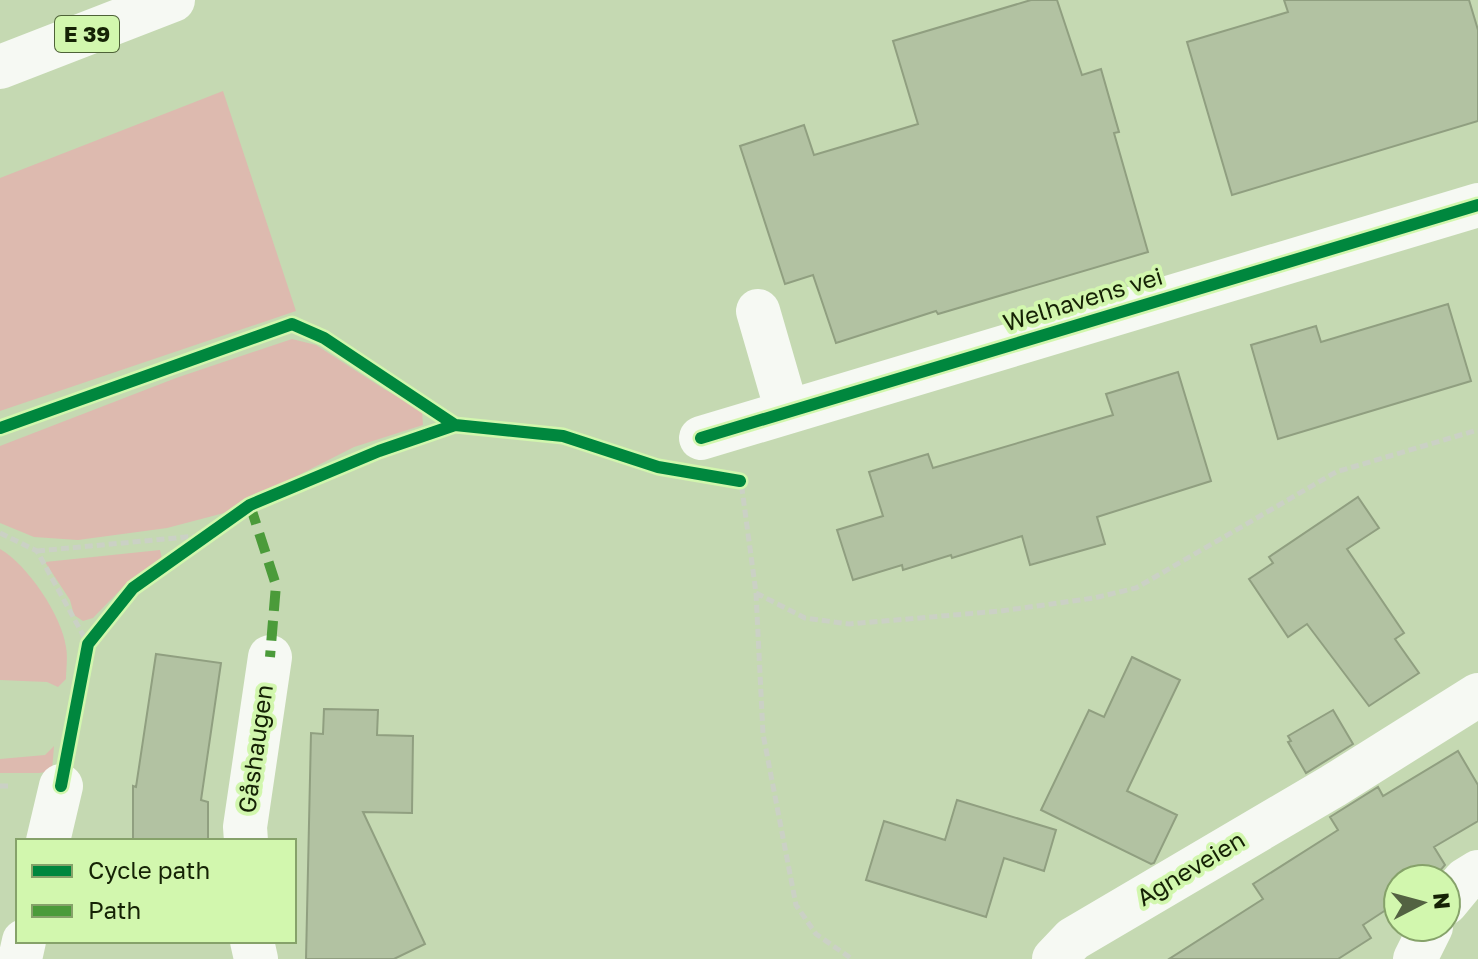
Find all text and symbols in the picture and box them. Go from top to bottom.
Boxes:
road number: E 39 [55,16,119,52]
street label: Welhavens vei [999,261,1166,337]
street label: Gåshaugen [231,683,278,815]
street label: Agneveien [1131,824,1249,911]
legend [16,839,296,943]
text: Cycle path [88,855,210,884]
north arrow [1382,863,1462,943]
text: N [1428,891,1457,911]
text: Path [88,895,141,924]

